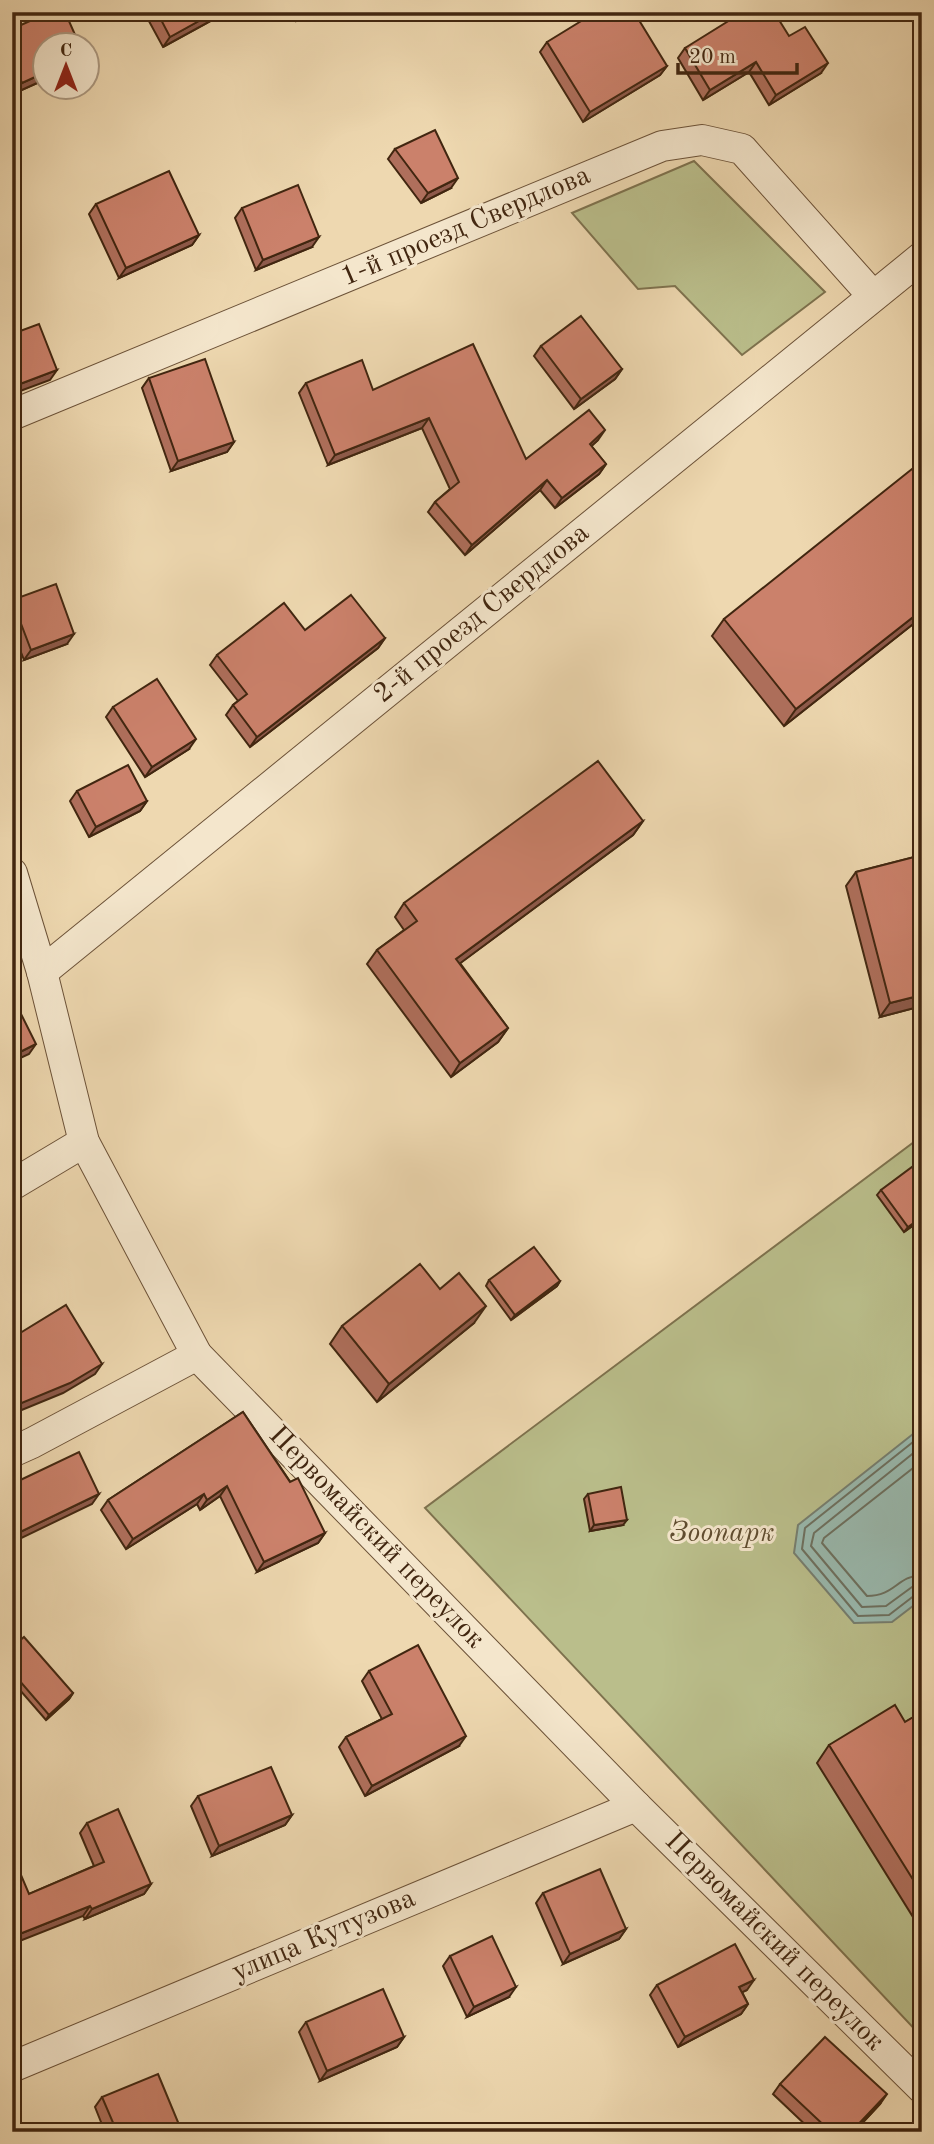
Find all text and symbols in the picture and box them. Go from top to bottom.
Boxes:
north arrow [32,32,102,102]
scale bar [678,32,797,76]
text: С [60,42,72,61]
text: 20 m [689,47,736,68]
street label: 1-й проезд Свердлова [337,162,595,292]
street label: 2-й проезд Свердлова [369,519,595,709]
street label: Первомайский переулок [263,1421,489,1655]
park label: Зоопарк [669,1519,775,1548]
street label: Первомайский переулок [659,1827,889,2057]
street label: улица Кутузова [228,1885,420,1987]

